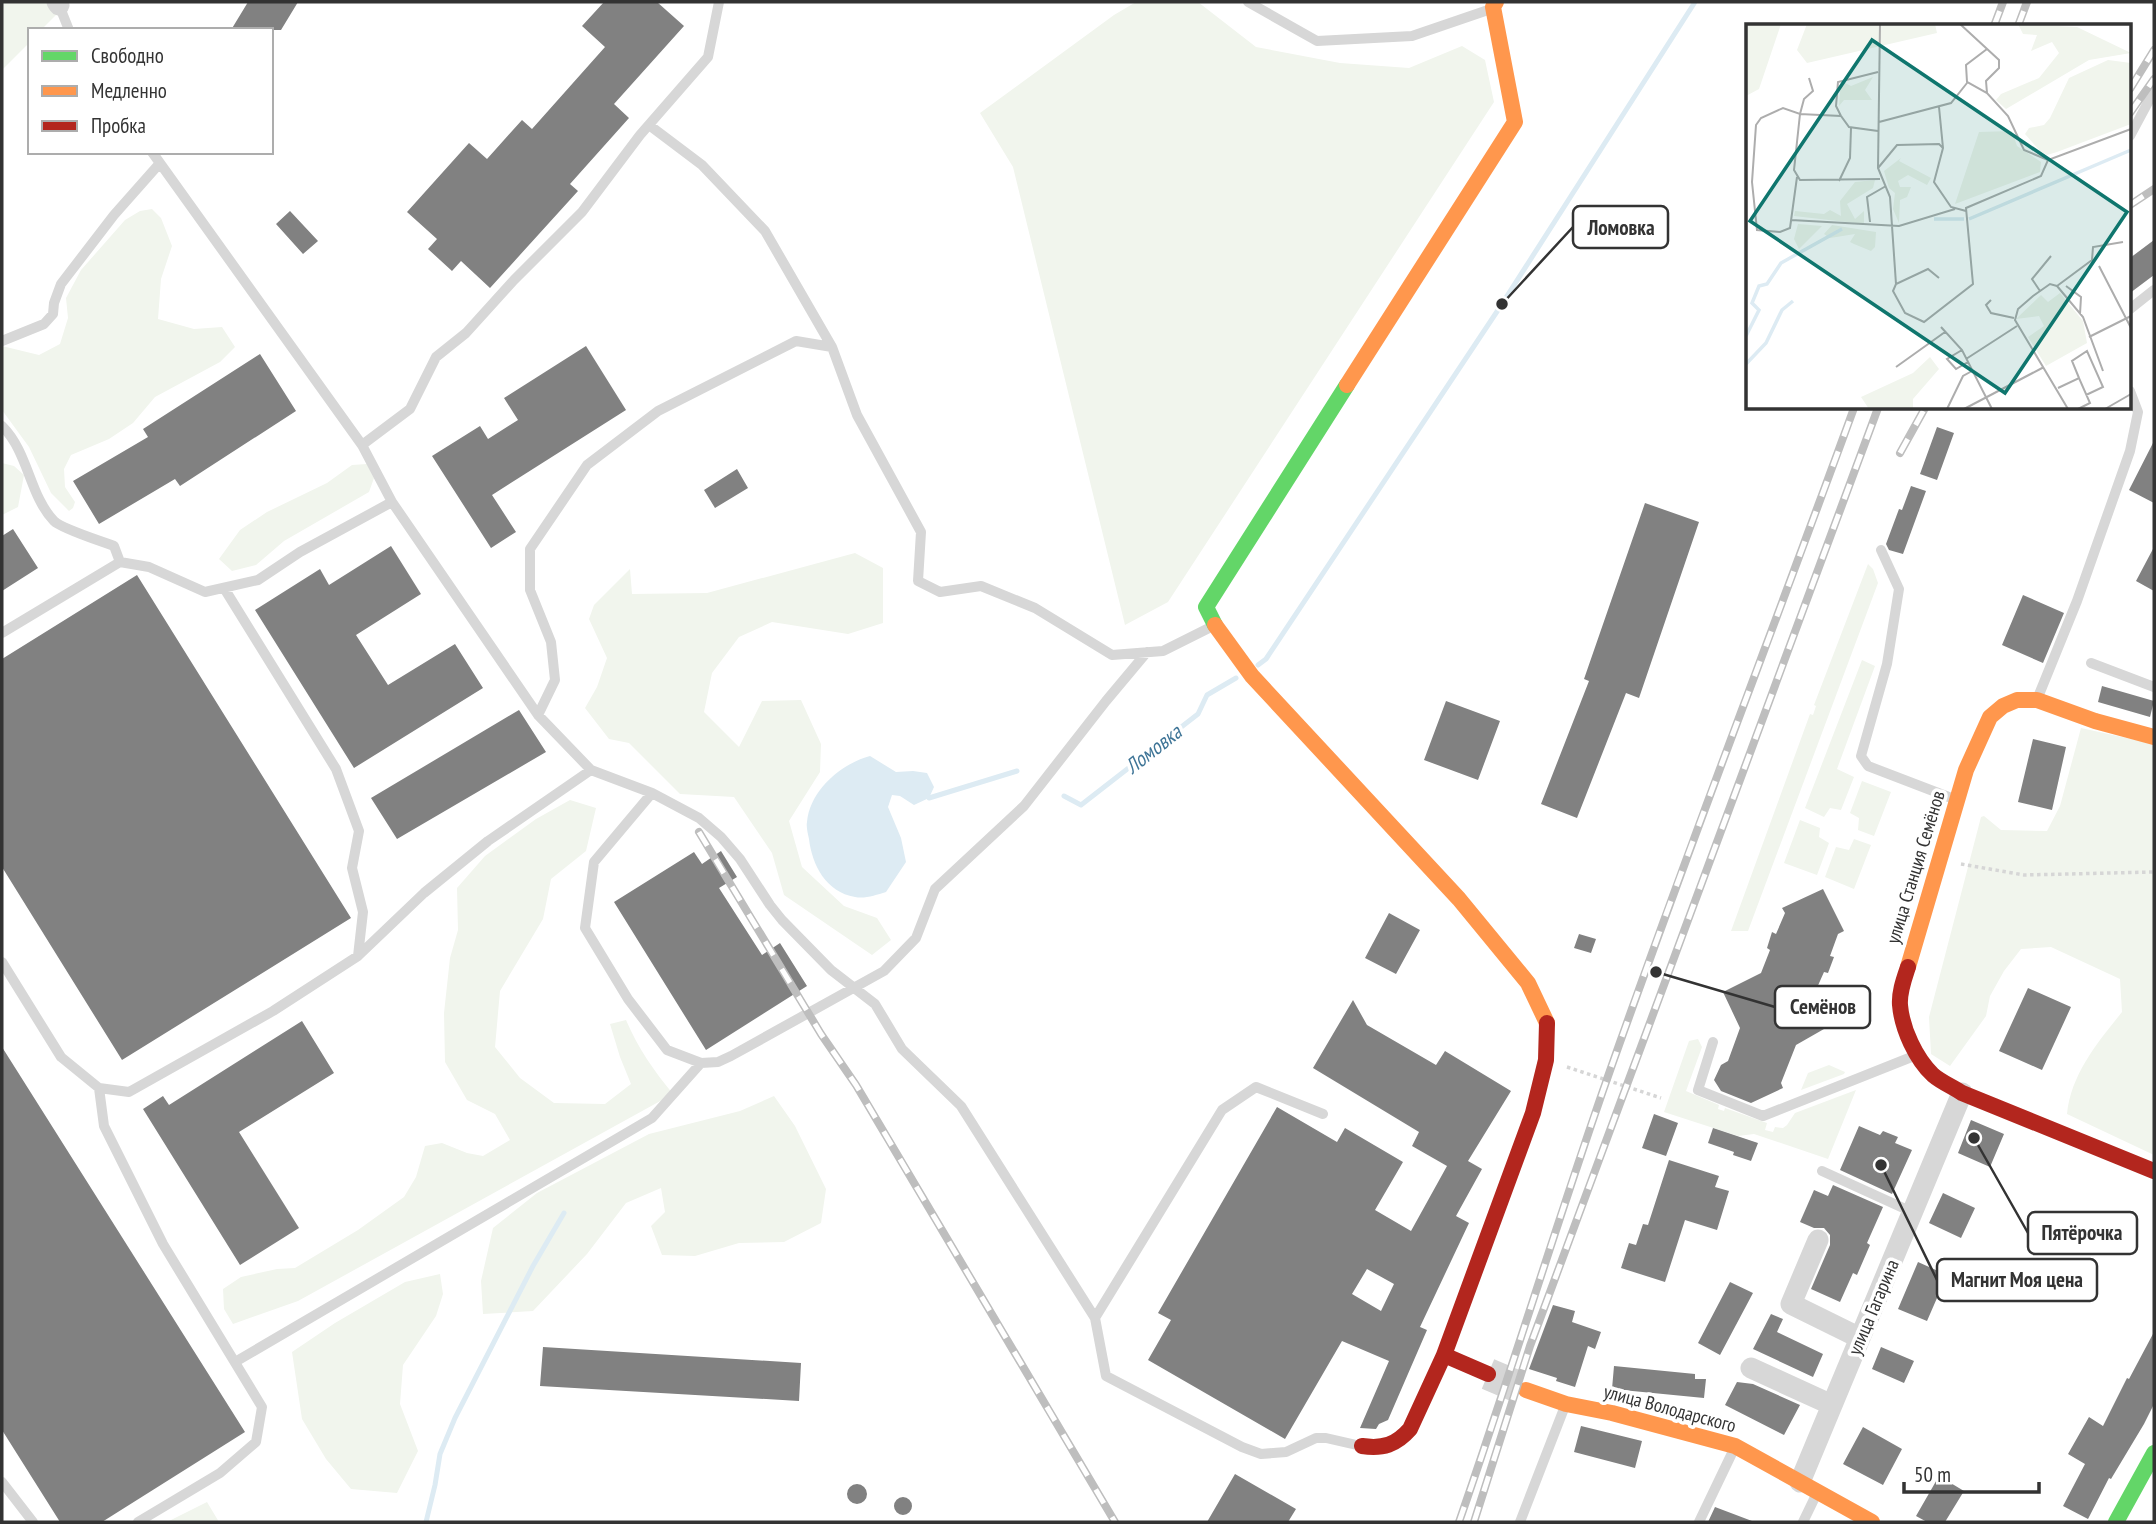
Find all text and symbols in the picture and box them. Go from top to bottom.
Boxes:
inset map [1746,24,2132,410]
legend [28,28,273,154]
text: Свободно [91,42,164,69]
text: Медленно [91,77,167,104]
text: Пробка [91,112,146,139]
callout: Ломовка [1573,206,1668,248]
text: Ломовка [1586,214,1655,241]
water label: Ломовка [1118,717,1188,780]
street label: улица Станция Семёнов [1880,788,1950,946]
callout: Семёнов [1775,986,1870,1028]
text: Семёнов [1790,993,1856,1020]
callout: Пятёрочка [2028,1212,2137,1254]
text: Пятёрочка [2042,1219,2123,1246]
street label: улица Гагарина [1842,1256,1904,1358]
callout: Магнит Моя цена [1937,1259,2097,1301]
text: Магнит Моя цена [1951,1266,2083,1293]
street label: улица Володарского [1601,1379,1739,1437]
scale bar [1904,1450,2039,1494]
text: 50 m [1914,1461,1951,1488]

